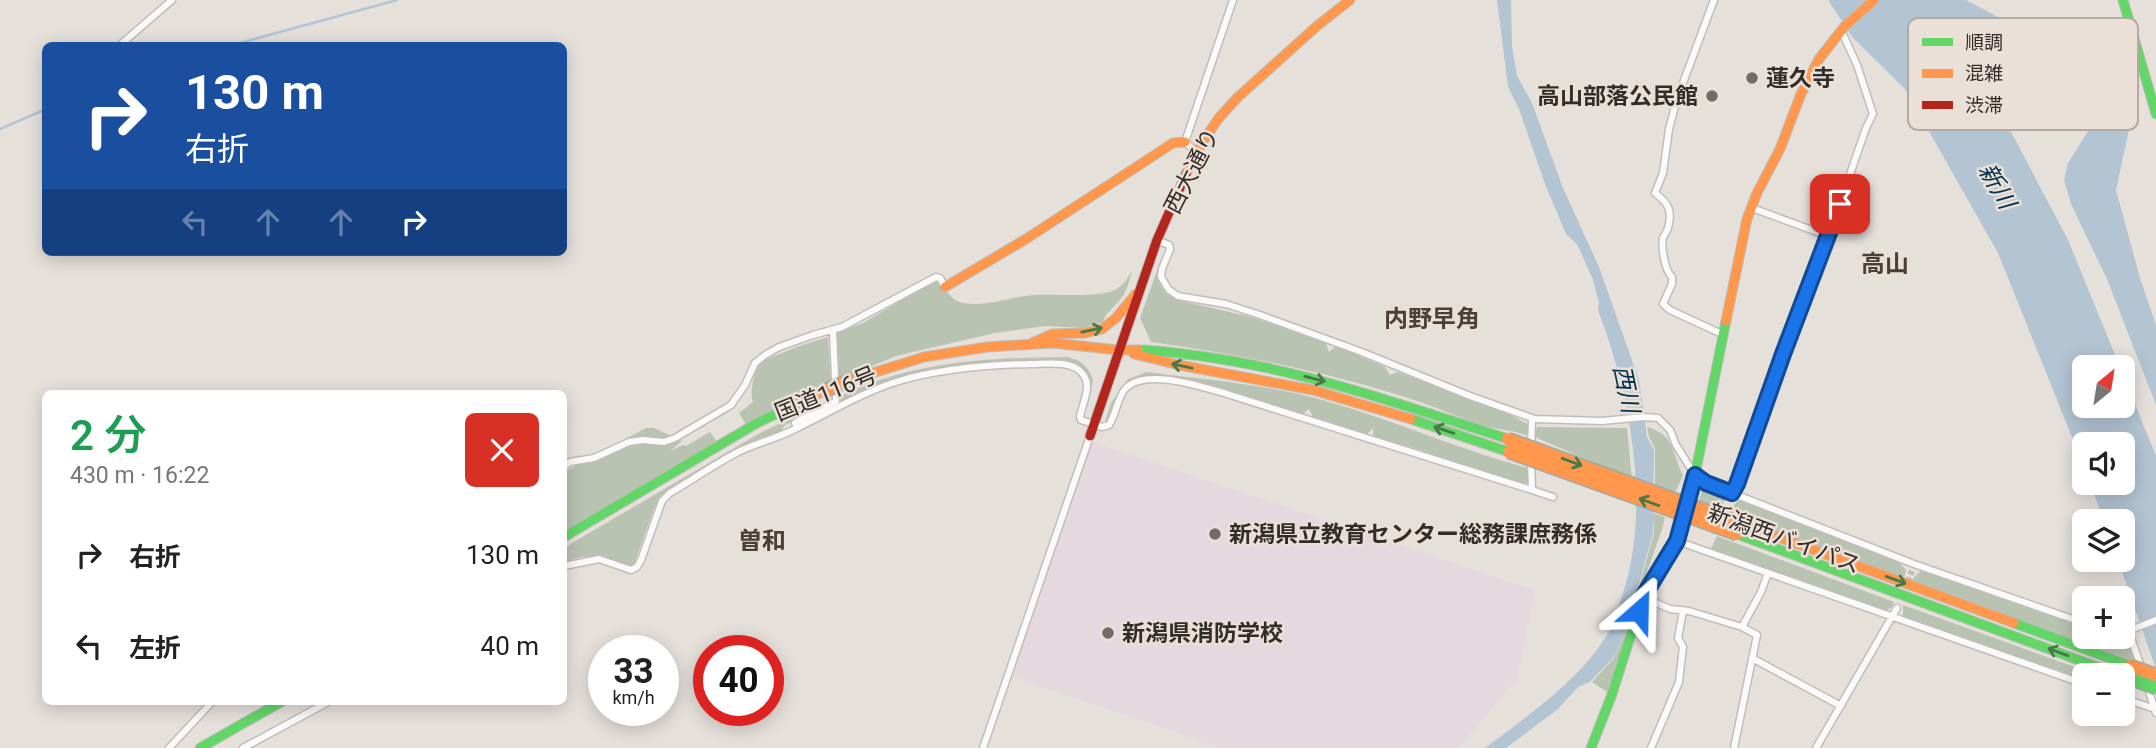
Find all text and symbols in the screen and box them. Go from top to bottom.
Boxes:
legend [1908,18,2138,130]
text: 順調 [1965,31,2003,54]
text: 混雑 [1965,62,2003,85]
text: 130 m [185,64,324,121]
place label: 蓮久寺 [1766,65,1835,92]
icon: right [70,70,161,161]
marker: 蓮久寺 [1744,70,1760,86]
place label: 高山部落公民館 [1537,83,1698,110]
marker: 高山部落公民館 [1704,88,1720,104]
text: 渋滞 [1965,94,2003,117]
street label: 西大通り [1159,124,1225,218]
text: 右折 [185,130,249,168]
water label: 新川 [1973,158,2023,216]
pin [1810,174,1870,234]
icon: arrive [1821,185,1859,223]
icon: left [176,203,214,241]
icon: ahead [249,203,287,241]
icon: ahead [322,203,360,241]
icon: right [395,203,433,241]
district label: 高山 [1861,250,1909,278]
district label: 内野早角 [1384,305,1480,333]
one-way arrow [1080,323,1103,337]
north arrow [2072,355,2135,418]
map controls [2072,355,2135,726]
one-way arrow [1171,358,1194,372]
street label: 国道116号 [771,361,881,427]
water label: 西川 [1607,363,1645,418]
one-way arrow [1304,373,1326,386]
text: 2 分 [70,411,146,460]
button: close [465,413,539,487]
one-way arrow [1434,422,1456,435]
button: sound [2072,432,2135,495]
one-way arrow [1561,457,1583,469]
text: 430 m · 16:22 [70,462,209,489]
one-way arrow [1639,495,1661,507]
street label: 新潟西バイパス [1704,499,1864,579]
button: layers [2072,509,2135,572]
place label: 新潟県立教育センター総務課庶務係 [1229,521,1597,548]
marker: 新潟県立教育センター総務課庶務係 [1207,526,1223,542]
district label: 曽和 [738,527,786,555]
icon: right [70,536,108,574]
text: 130 m [466,540,539,570]
text: 右折 [129,542,181,572]
position arrow [1602,574,1676,648]
one-way arrow [1884,575,1906,587]
button: + [2072,586,2135,649]
place label: 新潟県消防学校 [1122,620,1283,647]
marker: 新潟県消防学校 [1100,625,1116,641]
icon: left [70,627,108,665]
text: 40 m [481,631,539,661]
text: 左折 [129,633,181,663]
speed limit sign: 40 [693,635,784,726]
one-way arrow [2047,645,2069,657]
text: 33 [613,651,654,692]
button: − [2072,663,2135,726]
text: km/h [612,687,655,708]

